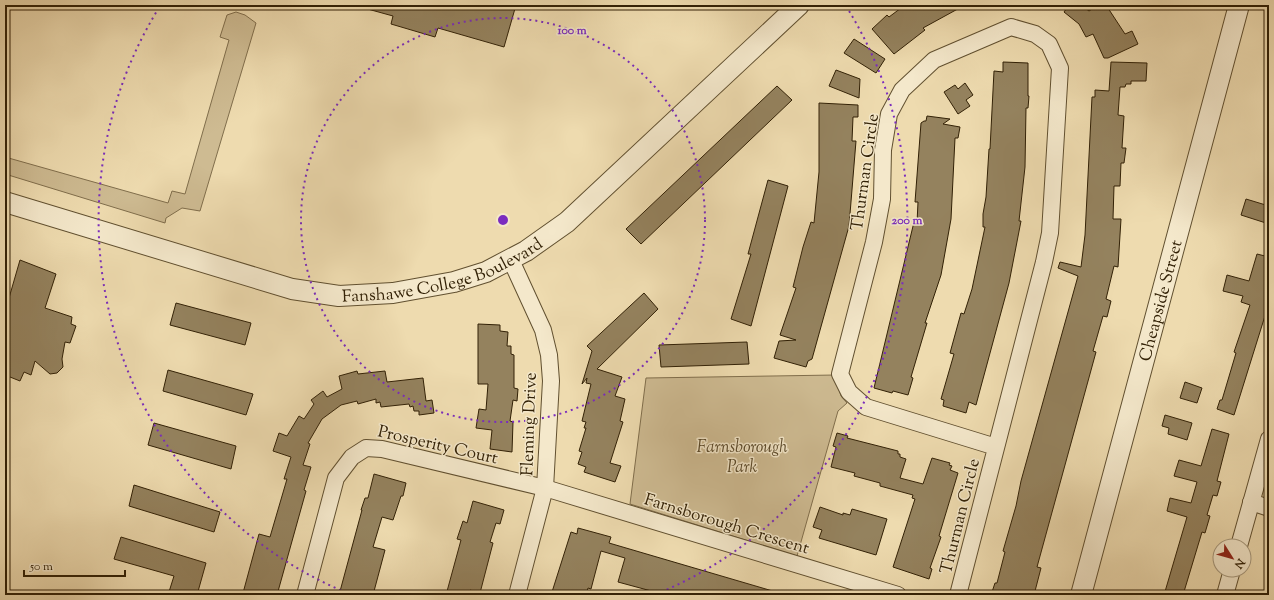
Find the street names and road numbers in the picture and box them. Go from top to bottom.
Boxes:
street label: Thurman Circle [846,112,886,232]
street label: Fanshawe College Boulevard [341,233,549,310]
street label: Cheapside Street [1134,237,1190,364]
street label: Fleming Drive [516,372,544,476]
street label: Prosperity Court [375,420,500,471]
street label: Thurman Circle [935,456,987,577]
street label: Farnsborough Crescent [641,488,812,561]

